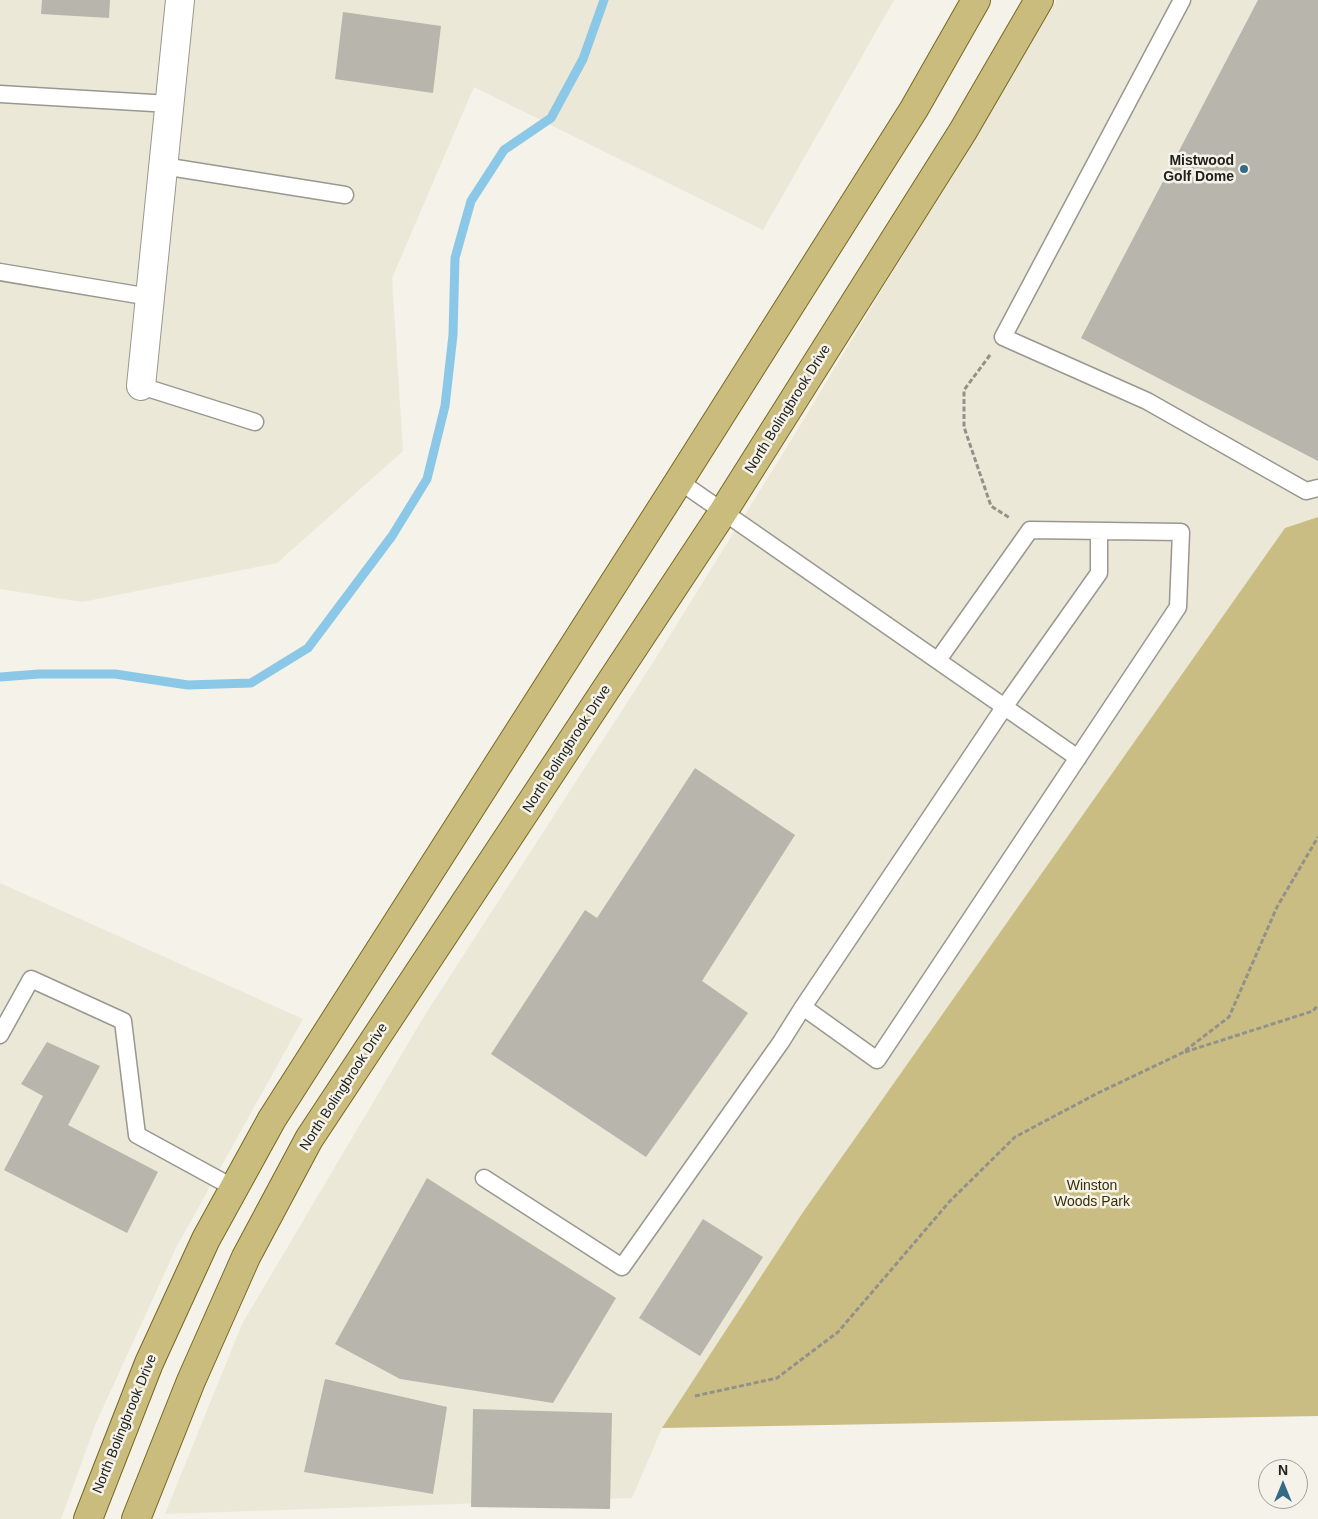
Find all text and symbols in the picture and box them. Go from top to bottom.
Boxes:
place label: Mistwood Golf Dome [1163,153,1234,186]
marker: Mistwood Golf Dome [1238,163,1250,175]
street label: North Bolingbrook Drive [741,342,835,476]
street label: North Bolingbrook Drive [519,682,615,816]
street label: North Bolingbrook Drive [296,1020,392,1154]
park label: Winston Woods Park [1054,1178,1130,1210]
street label: North Bolingbrook Drive [89,1352,161,1496]
north arrow [1258,1459,1308,1509]
text: N [1278,1462,1288,1478]

